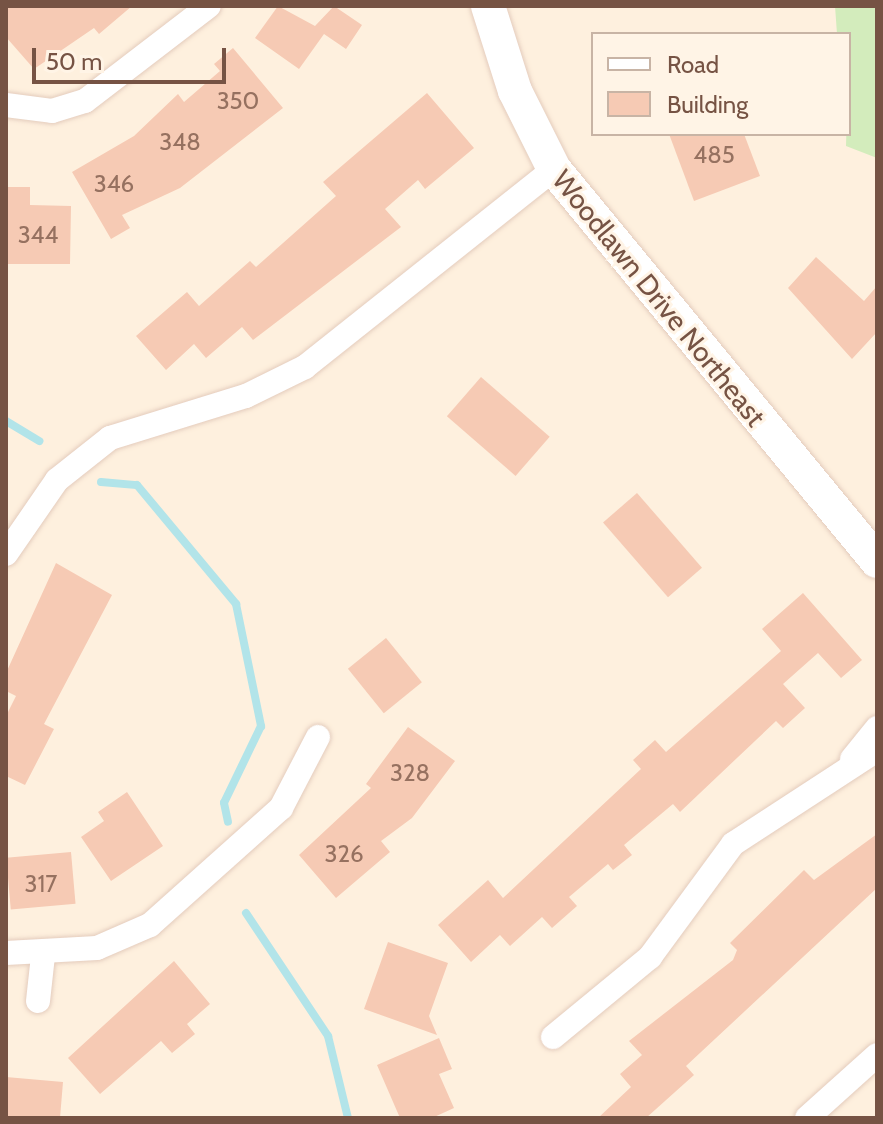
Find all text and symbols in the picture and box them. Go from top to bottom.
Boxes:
scale bar [36,32,230,82]
legend [591,32,851,136]
text: 50 m [46,47,102,76]
text: Road [667,50,719,79]
house number: 350 [217,87,259,115]
text: Building [667,90,748,119]
house number: 348 [159,128,201,156]
house number: 485 [693,141,735,169]
street label: Woodlawn Drive Northeast [545,163,773,433]
house number: 346 [94,170,134,198]
house number: 344 [18,221,58,249]
house number: 328 [390,759,430,787]
house number: 326 [324,840,364,868]
house number: 317 [25,870,57,898]

